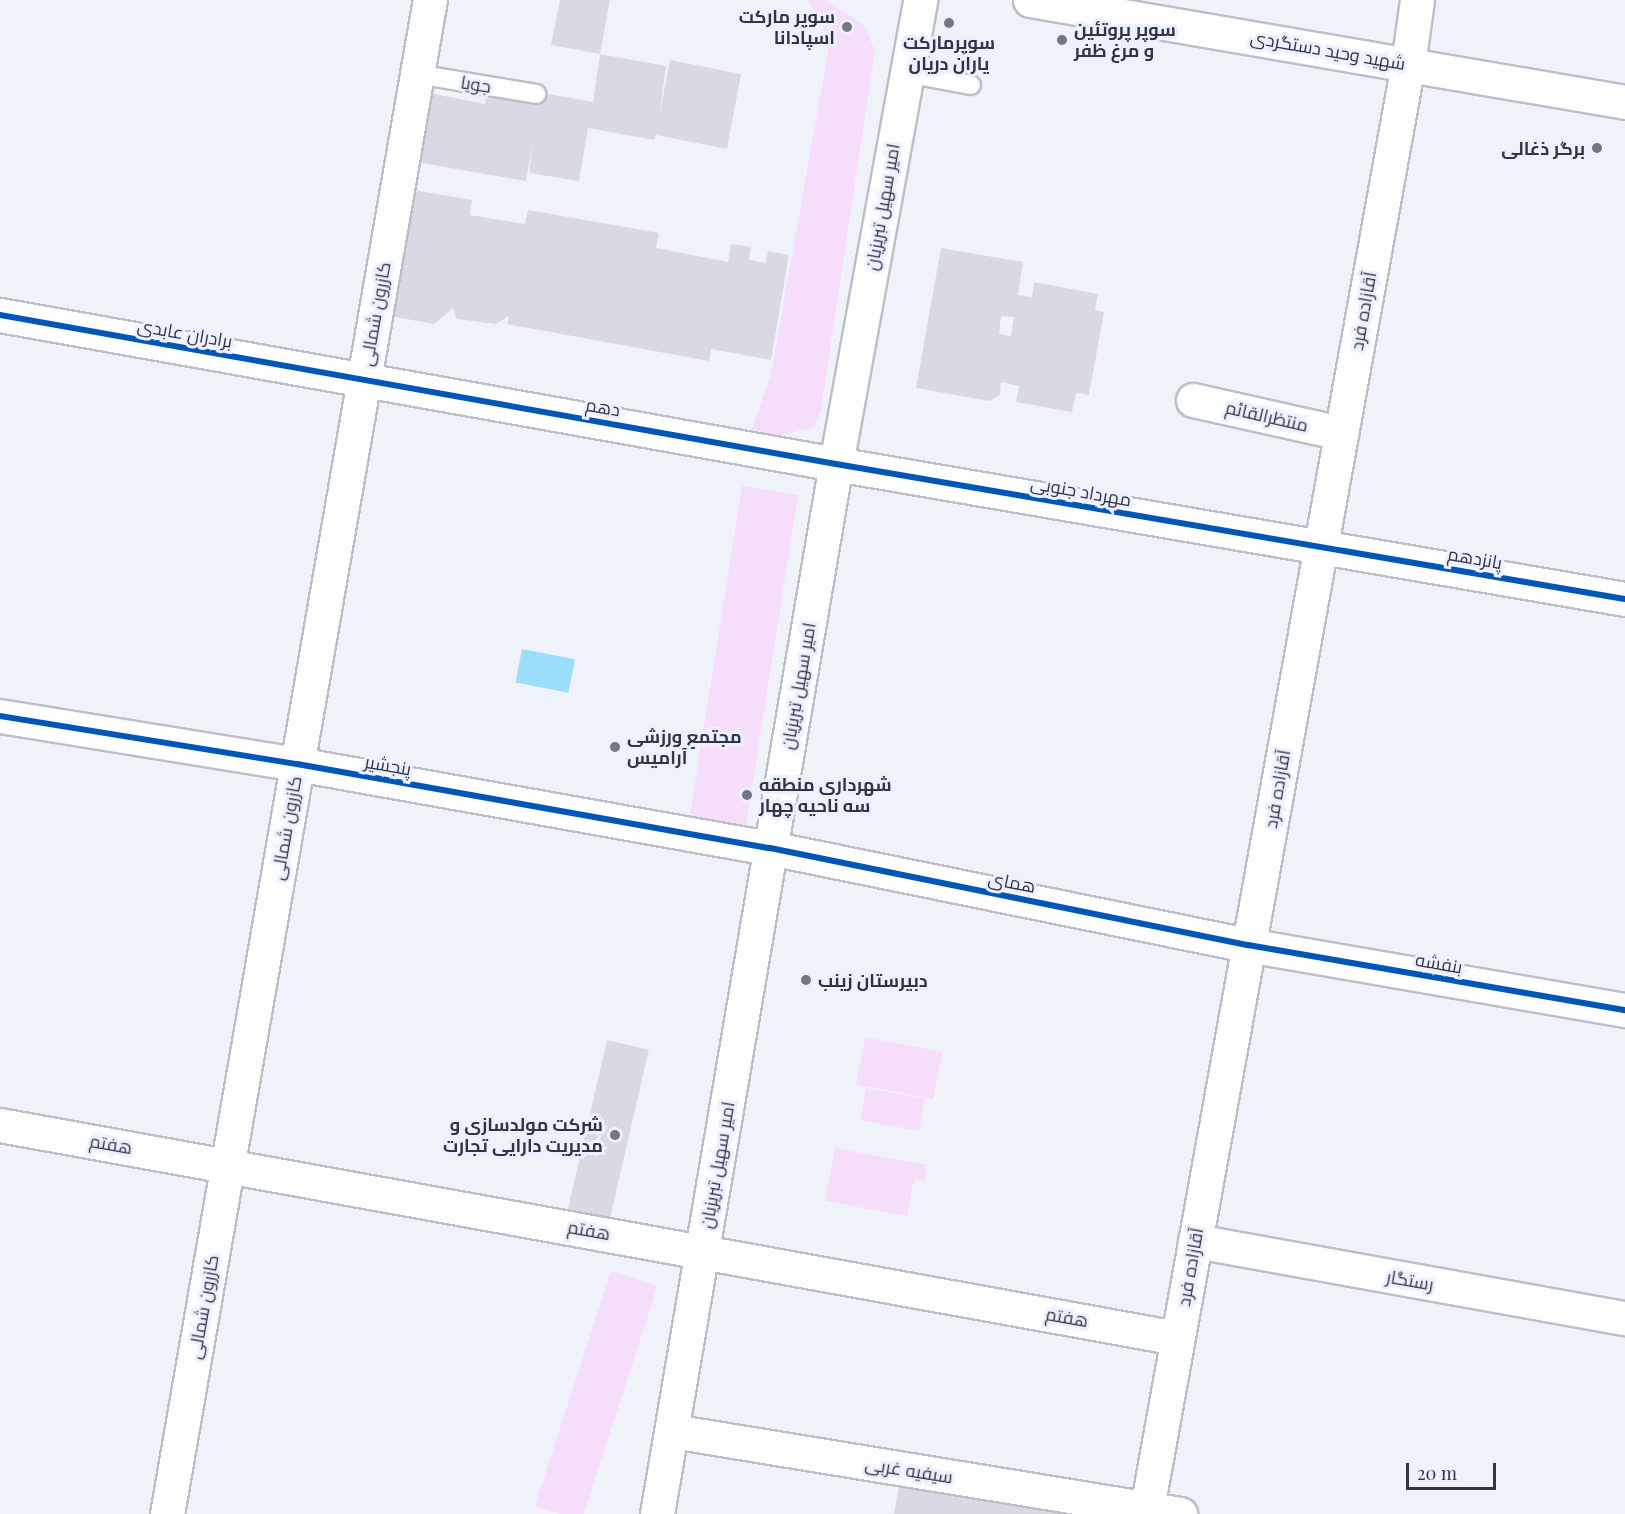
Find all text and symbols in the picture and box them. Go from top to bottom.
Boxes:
place label: سوپر مارکت اسپادانا [739,6,835,48]
marker: سوپرمارکت یاران دریان [942,16,956,30]
place label: سوپر پروتئین و مرغ ظفر [1074,19,1176,62]
marker: سوپر مارکت اسپادانا [840,20,854,34]
street label: شهید وحید دستگردی [1249,26,1407,74]
place label: سوپرمارکت یاران دریان [903,32,995,74]
marker: سوپر پروتئین و مرغ ظفر [1055,33,1069,47]
street label: جویا [459,71,493,97]
place label: برگر ذغالی [1501,137,1585,159]
marker: برگر ذغالی [1590,141,1604,155]
street label: امیر سهیل تبریزیان [860,142,904,272]
street label: کازرون شمالی [355,260,395,368]
street label: آقازاده فرد [1345,270,1381,352]
street label: برادران عابدی [136,314,234,352]
street label: دهم [584,393,622,421]
street label: منتظرالقائم [1224,396,1310,436]
street label: مهرداد جنوبی [1029,472,1133,510]
street label: پانزدهم [1446,543,1504,573]
street label: امیر سهیل تبریزیان [776,621,820,751]
place label: مجتمع ورزشی آرامیس [627,726,742,768]
marker: مجتمع ورزشی آرامیس [608,740,622,754]
street label: آقازاده فرد [1259,748,1295,830]
street label: پنجشیر [363,750,413,780]
street label: کازرون شمالی [266,774,306,882]
place label: شهرداری منطقه سه ناحیه چهار [759,774,892,816]
marker: شهرداری منطقه سه ناحیه چهار [740,788,754,802]
street label: همای [986,867,1038,897]
street label: بنفشه [1414,948,1464,978]
place label: دبیرستان زینب [818,969,928,991]
marker: دبیرستان زینب [799,973,813,987]
street label: امیر سهیل تبریزیان [695,1100,739,1230]
place label: شرکت مولدسازی و مدیریت دارایی تجارت [443,1114,603,1156]
marker: شرکت مولدسازی و مدیریت دارایی تجارت [608,1128,622,1142]
street label: هفتم [88,1130,134,1158]
street label: هفتم [566,1216,612,1244]
street label: آقازاده فرد [1172,1226,1208,1308]
street label: کازرون شمالی [183,1253,223,1361]
street label: رستگار [1385,1265,1435,1295]
street label: هفتم [1044,1303,1090,1331]
scale bar [1409,1451,1499,1489]
street label: سیفیه غربی [864,1452,954,1488]
text: 20 m [1417,1461,1457,1485]

